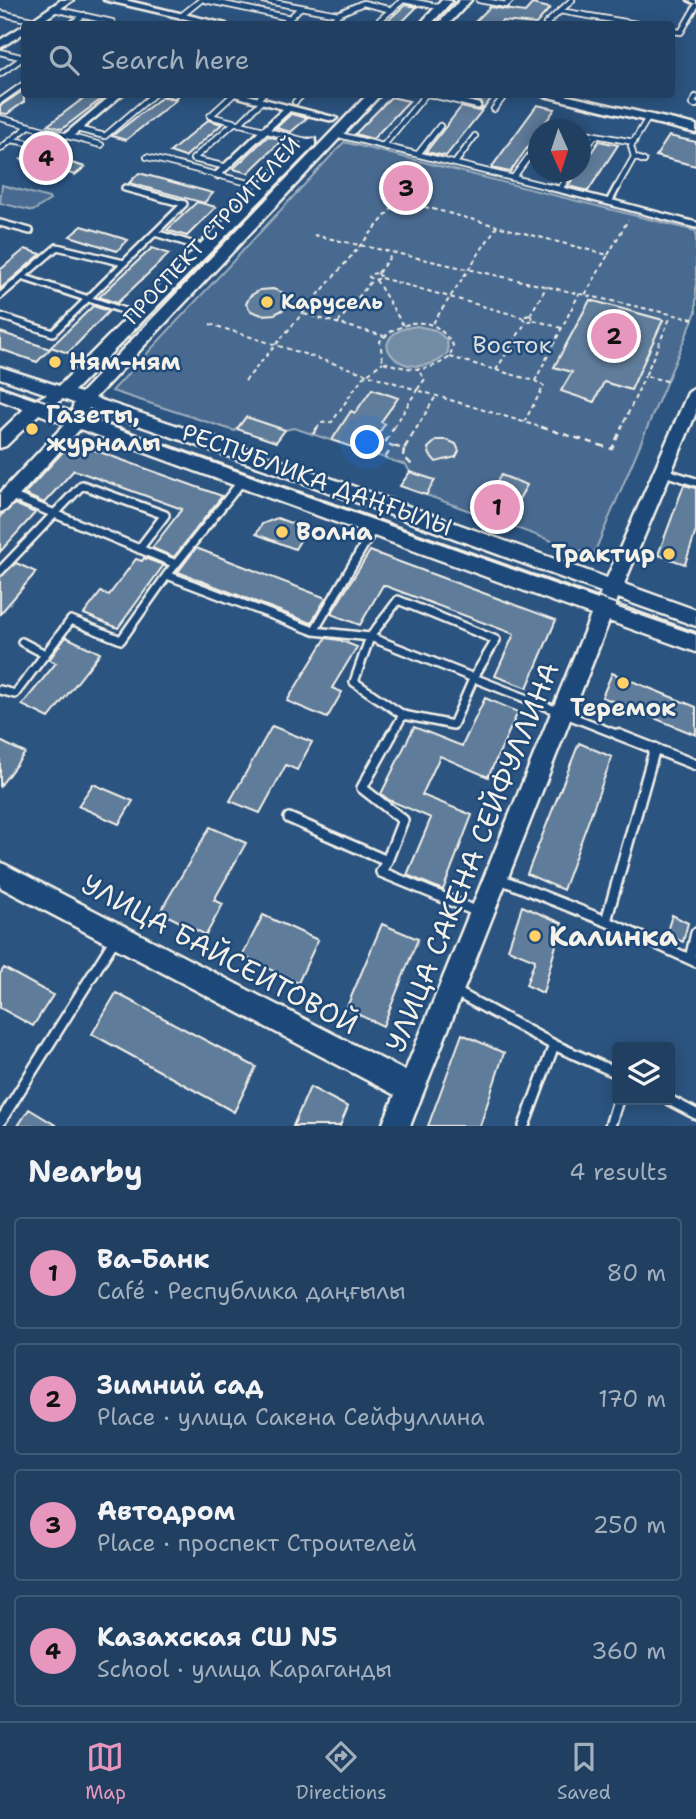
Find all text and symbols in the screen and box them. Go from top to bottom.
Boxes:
search box [21,21,675,98]
icon: search [45,41,83,79]
text: Search here [101,42,250,77]
north arrow [528,119,591,182]
street label: ПРОСПЕКТ СТРОИТЕЛЕЙ [118,131,306,331]
pin: 4 [23,132,69,184]
pin: 3 [383,162,429,214]
place label: Карусель [281,288,383,316]
marker: Карусель [259,294,275,310]
pin: 2 [591,310,637,362]
park label: Восток [473,329,552,361]
place label: Ням-ням [69,346,181,378]
marker: Ням-ням [47,354,63,370]
place label: Газеты, журналы [46,399,161,459]
street label: РЕСПУБЛИКА ДАҢҒЫЛЫ [178,416,456,544]
marker: Газеты, журналы [24,421,40,437]
your location [350,425,384,459]
pin: 1 [474,481,520,533]
place label: Волна [296,516,373,548]
marker: Волна [274,524,290,540]
place label: Трактир [551,538,655,570]
marker: Трактир [661,546,677,562]
street label: УЛИЦА САКЕНА СЕЙФУЛЛИНА [376,656,568,1058]
marker: Теремок [615,675,631,691]
place label: Теремок [570,692,676,724]
street label: УЛИЦА БАЙСЕИТОВОЙ [75,865,365,1043]
place label: Калинка [549,917,678,955]
marker: Калинка [527,928,543,944]
map controls [612,1042,675,1105]
button: layers [612,1042,675,1105]
text: Nearby [28,1151,143,1192]
text: 4 results [569,1157,668,1187]
text: Ва-Банк [97,1241,210,1276]
text: 1 [48,1258,58,1288]
text: 80 m [607,1258,666,1288]
text: Café · Республика даңғылы [97,1276,406,1306]
text: Зимний сад [97,1367,263,1402]
text: 2 [45,1384,61,1414]
text: 170 m [598,1384,666,1414]
text: Place · улица Сакена Сейфуллина [97,1402,484,1432]
text: Автодром [97,1493,235,1528]
text: 3 [45,1510,61,1540]
text: 250 m [593,1510,666,1540]
text: Place · проспект Строителей [97,1528,417,1558]
text: Казахская СШ N5 [97,1619,337,1654]
text: 4 [45,1636,61,1666]
text: 360 m [591,1636,666,1666]
text: School · улица Караганды [97,1654,392,1684]
tab: Map [85,1738,126,1805]
tab: Directions [296,1738,387,1805]
tab: Saved [557,1738,611,1805]

